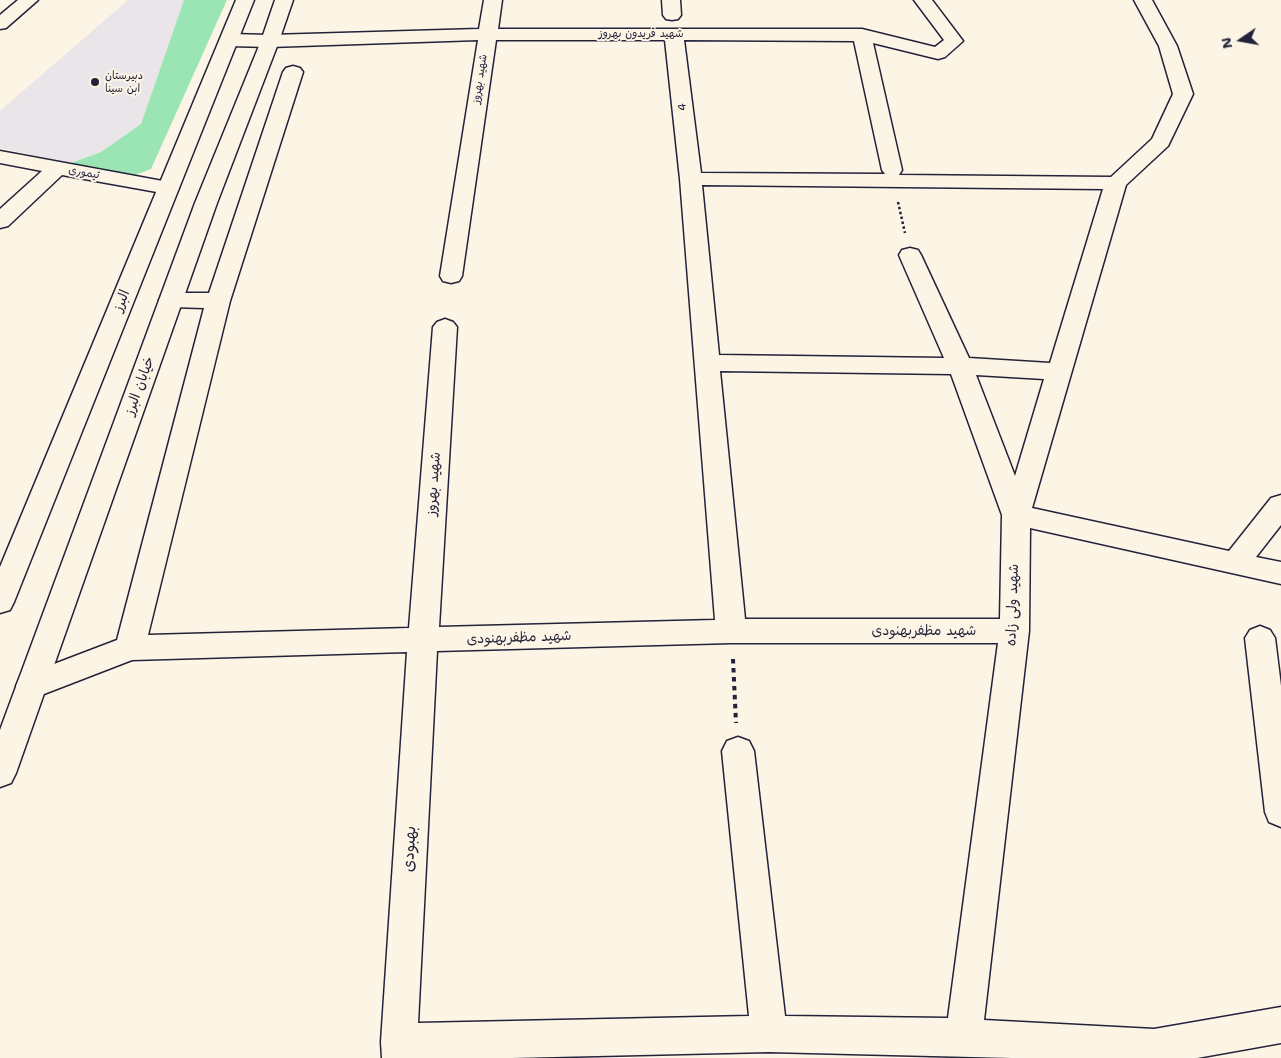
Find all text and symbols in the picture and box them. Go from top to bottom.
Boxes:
north arrow [1216,15,1266,65]
street label: شهید فریدون بهروز [599,27,683,41]
text: N [1216,36,1236,50]
street label: شهید بهروز [470,53,490,105]
place label: دبیرستان ابن سینا [105,69,143,95]
marker: دبیرستان ابن سینا [89,76,101,88]
street label: 4 [676,102,690,112]
street label: تیموری [67,164,101,182]
street label: البرز [110,288,134,314]
street label: خیابان البرز [122,354,158,418]
street label: شهید بهروز [423,451,445,517]
street label: شهید ولی زاده [1003,563,1023,647]
street label: شهید مظفربهنودی [872,623,976,639]
street label: شهید مظفربهنودی [466,628,572,648]
street label: بهبودی [399,825,421,873]

